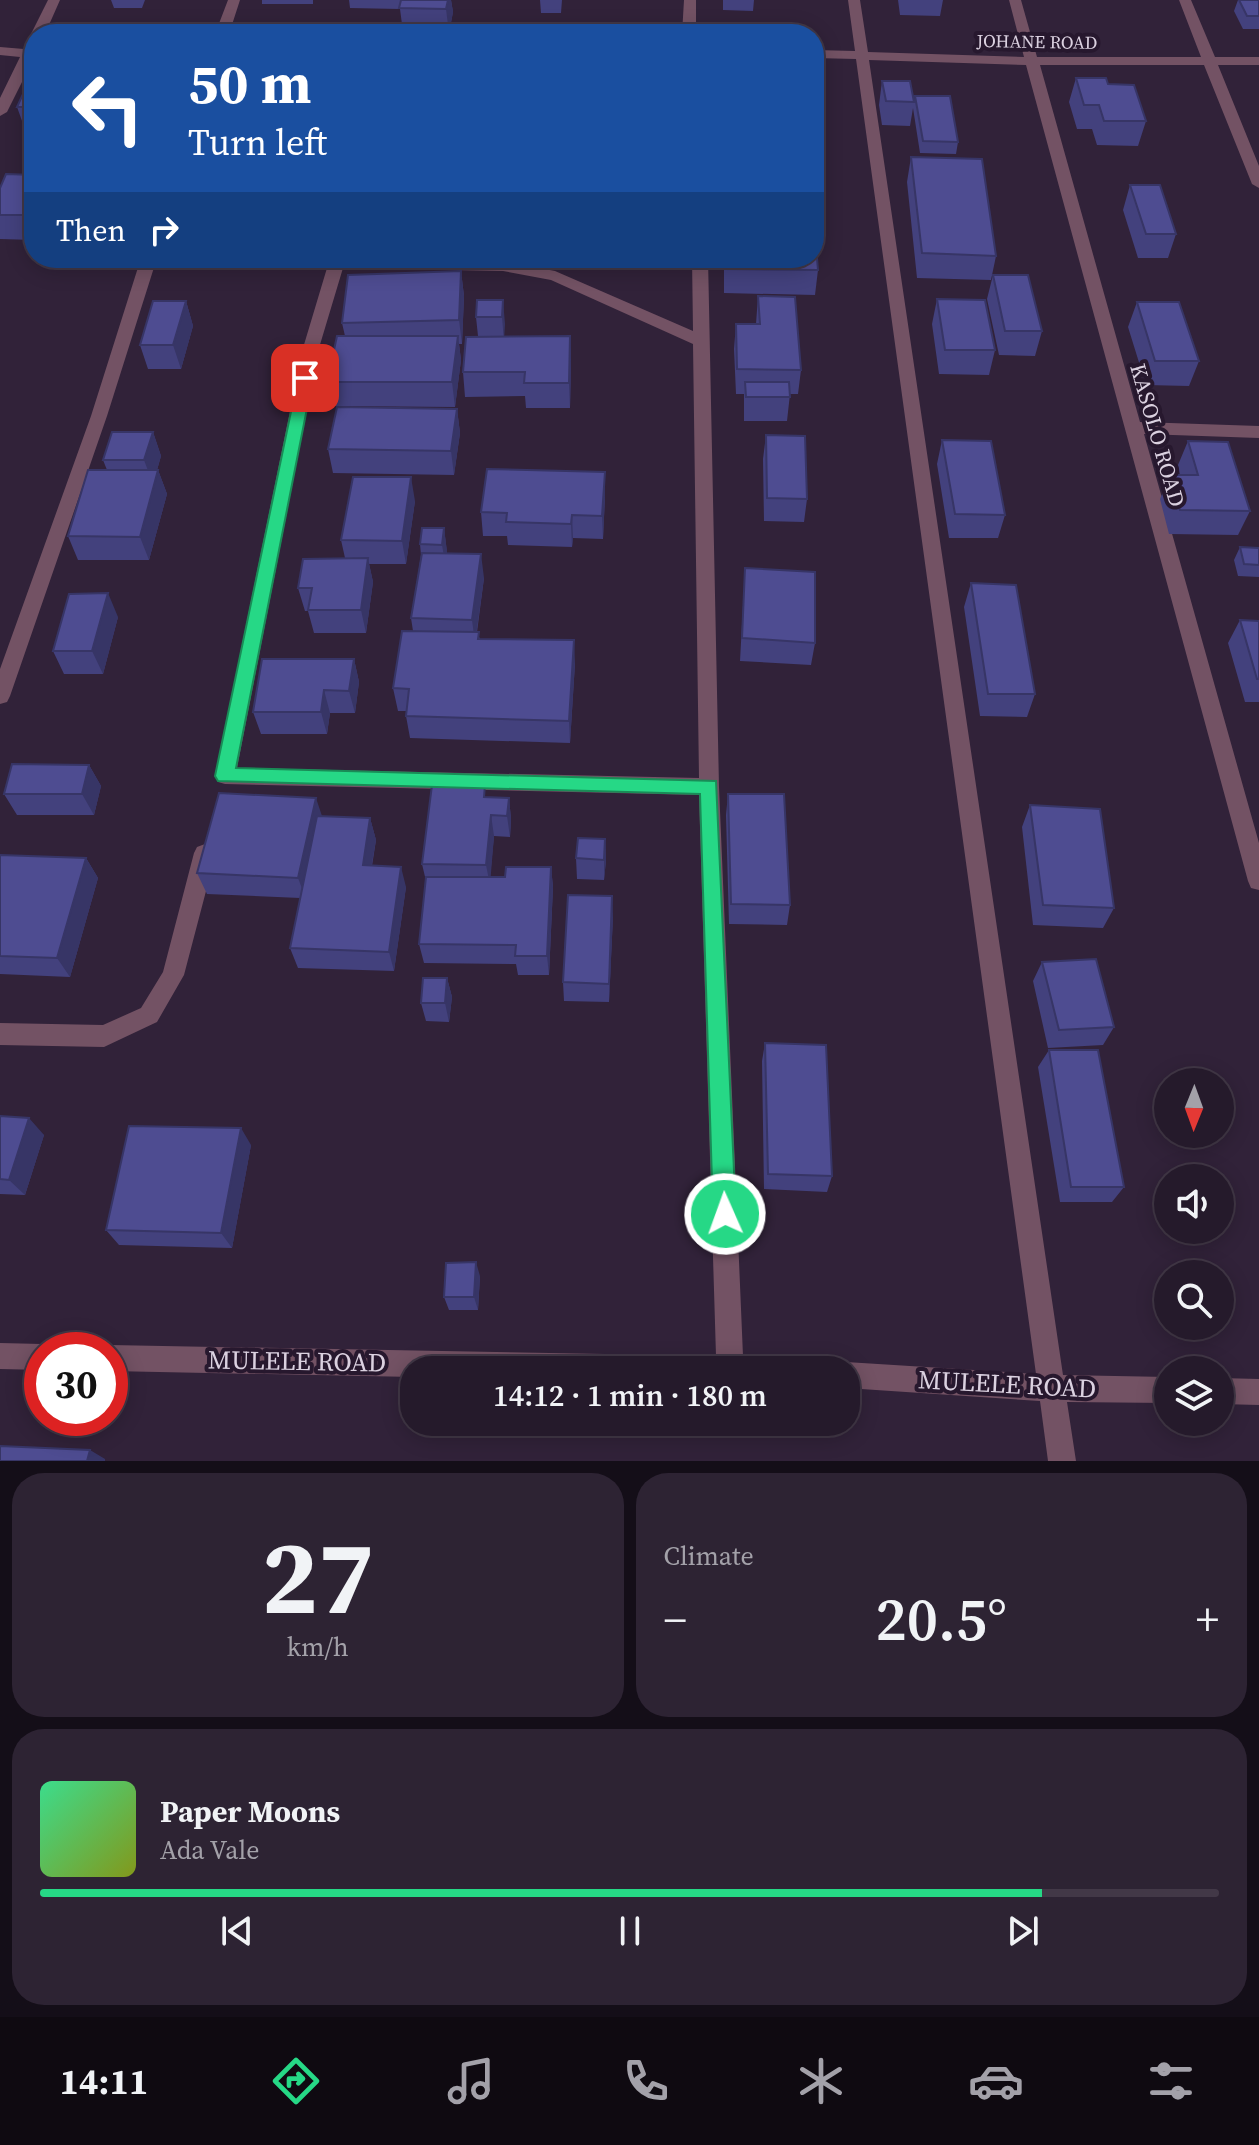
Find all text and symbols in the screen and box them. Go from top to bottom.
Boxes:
street label: JOHANE ROAD [975,28,1098,55]
text: 50 m [188,45,311,122]
icon: left [56,56,160,160]
text: Turn left [188,118,327,167]
icon: right [142,208,186,252]
text: Then [56,210,126,251]
pin [271,344,339,412]
icon: arrive [283,356,327,400]
street label: KASOLO ROAD [1123,360,1193,510]
north arrow [1154,1068,1234,1148]
map controls [1154,1068,1234,1436]
button: sound [1154,1164,1234,1244]
position arrow [683,1172,767,1256]
button: search [1154,1260,1234,1340]
speed limit sign: 30 [24,1332,128,1436]
street label: MULELE ROAD [207,1341,387,1381]
button: layers [1154,1356,1234,1436]
street label: MULELE ROAD [917,1361,1097,1407]
text: 14:12 · 1 min · 180 m [493,1375,767,1416]
text: 27 [261,1505,374,1648]
text: Climate [664,1538,754,1574]
text: 20.5° [876,1578,1007,1660]
text: − [664,1589,687,1650]
text: + [1196,1589,1219,1650]
text: km/h [287,1629,349,1665]
text: Paper Moons [160,1791,340,1832]
text: Ada Vale [160,1832,259,1868]
icon: previous [215,1909,259,1953]
icon: pause [608,1909,652,1953]
icon: next [1001,1909,1045,1953]
icon: directions [268,2053,324,2109]
icon: music [443,2053,499,2109]
icon: phone [618,2053,674,2109]
icon: climate [793,2053,849,2109]
icon: car [968,2053,1024,2109]
icon: filters [1143,2053,1199,2109]
text: 14:11 [60,2057,148,2106]

